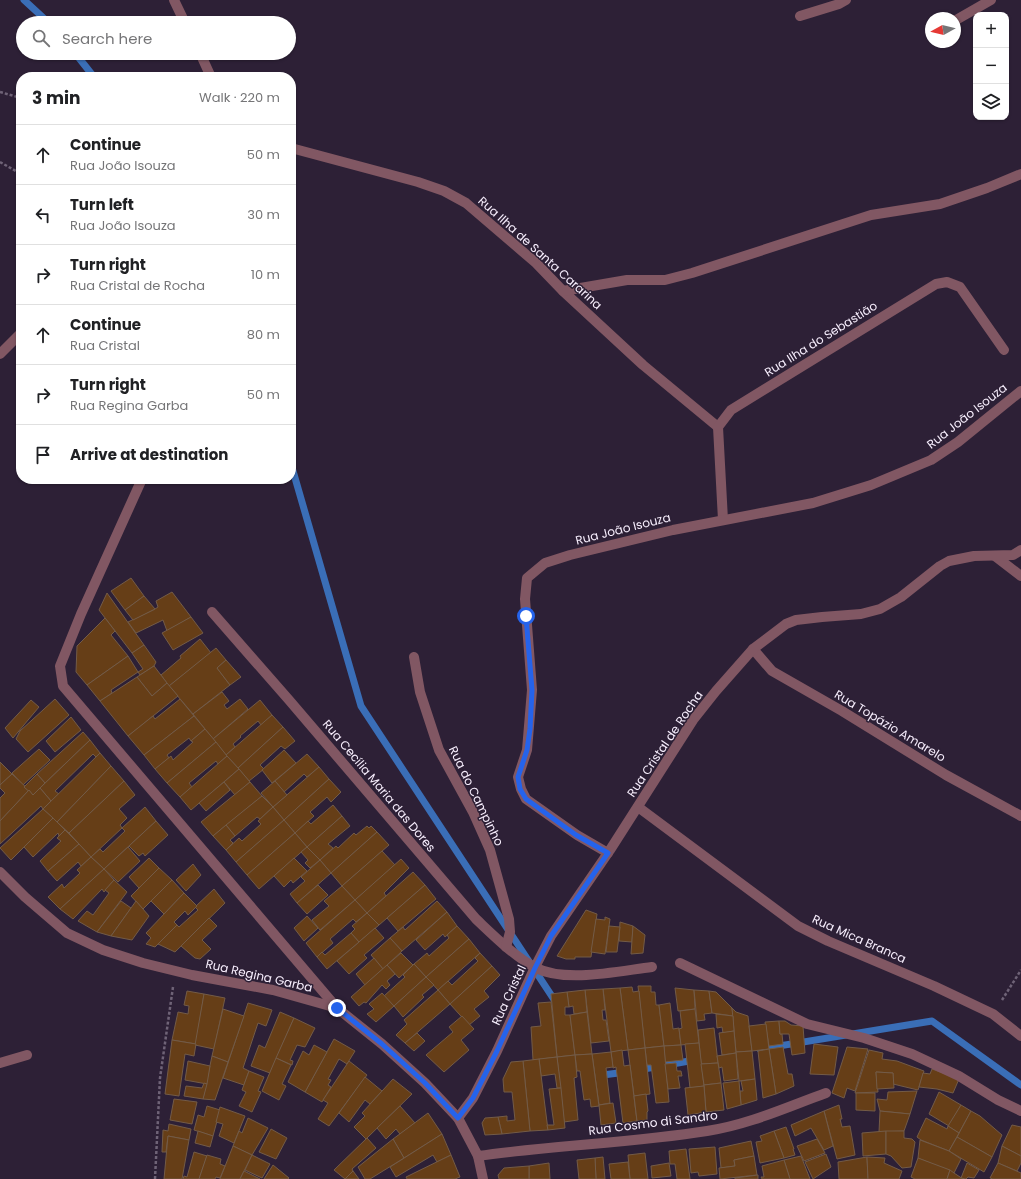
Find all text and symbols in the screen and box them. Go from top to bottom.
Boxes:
north arrow [925,12,961,48]
map controls [973,12,1009,120]
button: + [973,12,1009,48]
search box [16,16,296,60]
icon: search [30,27,52,49]
text: Search here [62,28,152,49]
button: − [973,48,1009,84]
button: layers [973,84,1009,120]
text: 3 min [32,86,80,110]
text: Walk · 220 m [199,88,280,107]
text: Continue [70,134,141,155]
icon: ahead [32,144,54,166]
text: 50 m [247,145,280,164]
text: Rua João Isouza [70,156,176,175]
street label: Rua Ilha de Santa Cararina [475,192,606,313]
text: Turn left [70,194,134,215]
icon: left [32,204,54,226]
text: 30 m [247,205,280,224]
text: Rua João Isouza [70,216,176,235]
text: Turn right [70,254,146,275]
icon: right [32,264,54,286]
text: 10 m [251,265,280,284]
text: Rua Cristal de Rocha [70,276,205,295]
street label: Rua Ilha do Sebastião [761,297,881,380]
text: Continue [70,314,141,335]
icon: ahead [32,324,54,346]
text: 80 m [247,325,280,344]
text: Rua Cristal [70,336,140,355]
text: Turn right [70,374,146,395]
street label: Rua João Isouza [923,379,1010,452]
icon: right [32,384,54,406]
text: 50 m [247,385,280,404]
text: Rua Regina Garba [70,396,188,415]
icon: arrive [32,444,54,466]
text: Arrive at destination [70,444,228,465]
street label: Rua João Isouza [574,508,672,549]
route start [517,607,535,625]
street label: Rua Topázio Amarelo [831,686,949,766]
street label: Rua Cristal de Rocha [623,687,706,800]
street label: Rua Cecília Maria das Dores [319,716,440,855]
street label: Rua do Campinho [445,743,508,849]
street label: Rua Mica Branca [810,910,909,967]
street label: Rua Regina Garba [204,955,314,996]
street label: Rua Cristal [487,962,530,1028]
route end [328,999,346,1017]
street label: Rua Cosmo di Sandro [587,1106,719,1139]

